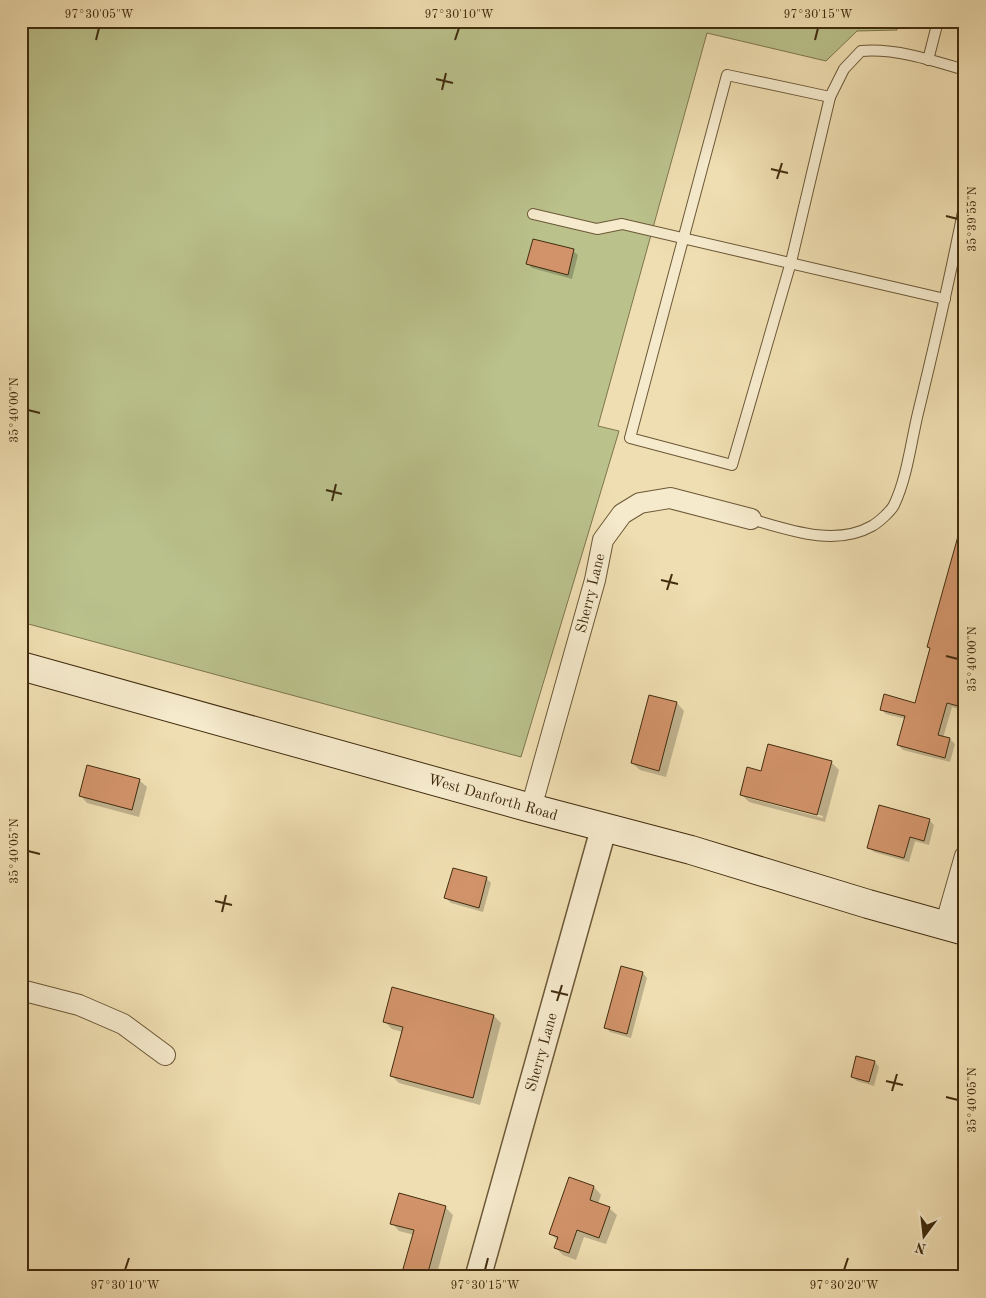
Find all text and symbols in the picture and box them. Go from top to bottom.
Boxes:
text: 97°30'05"W [64,8,134,21]
text: 97°30'15"W [783,8,853,21]
text: 97°30'10"W [424,9,494,21]
text: 35°39'55"N [966,186,979,252]
text: 35°40'00"N [8,377,21,443]
street label: Sherry Lane [574,552,609,635]
text: 35°40'00"N [966,626,979,692]
street label: West Danforth Road [426,773,559,824]
text: 35°40'05"N [8,818,21,884]
street label: Sherry Lane [524,1011,561,1094]
text: 35°40'05"N [966,1067,979,1133]
north arrow [898,1210,948,1260]
text: N [914,1239,928,1256]
text: 97°30'15"W [450,1279,520,1292]
text: 97°30'10"W [90,1280,160,1292]
text: 97°30'20"W [809,1280,879,1292]

